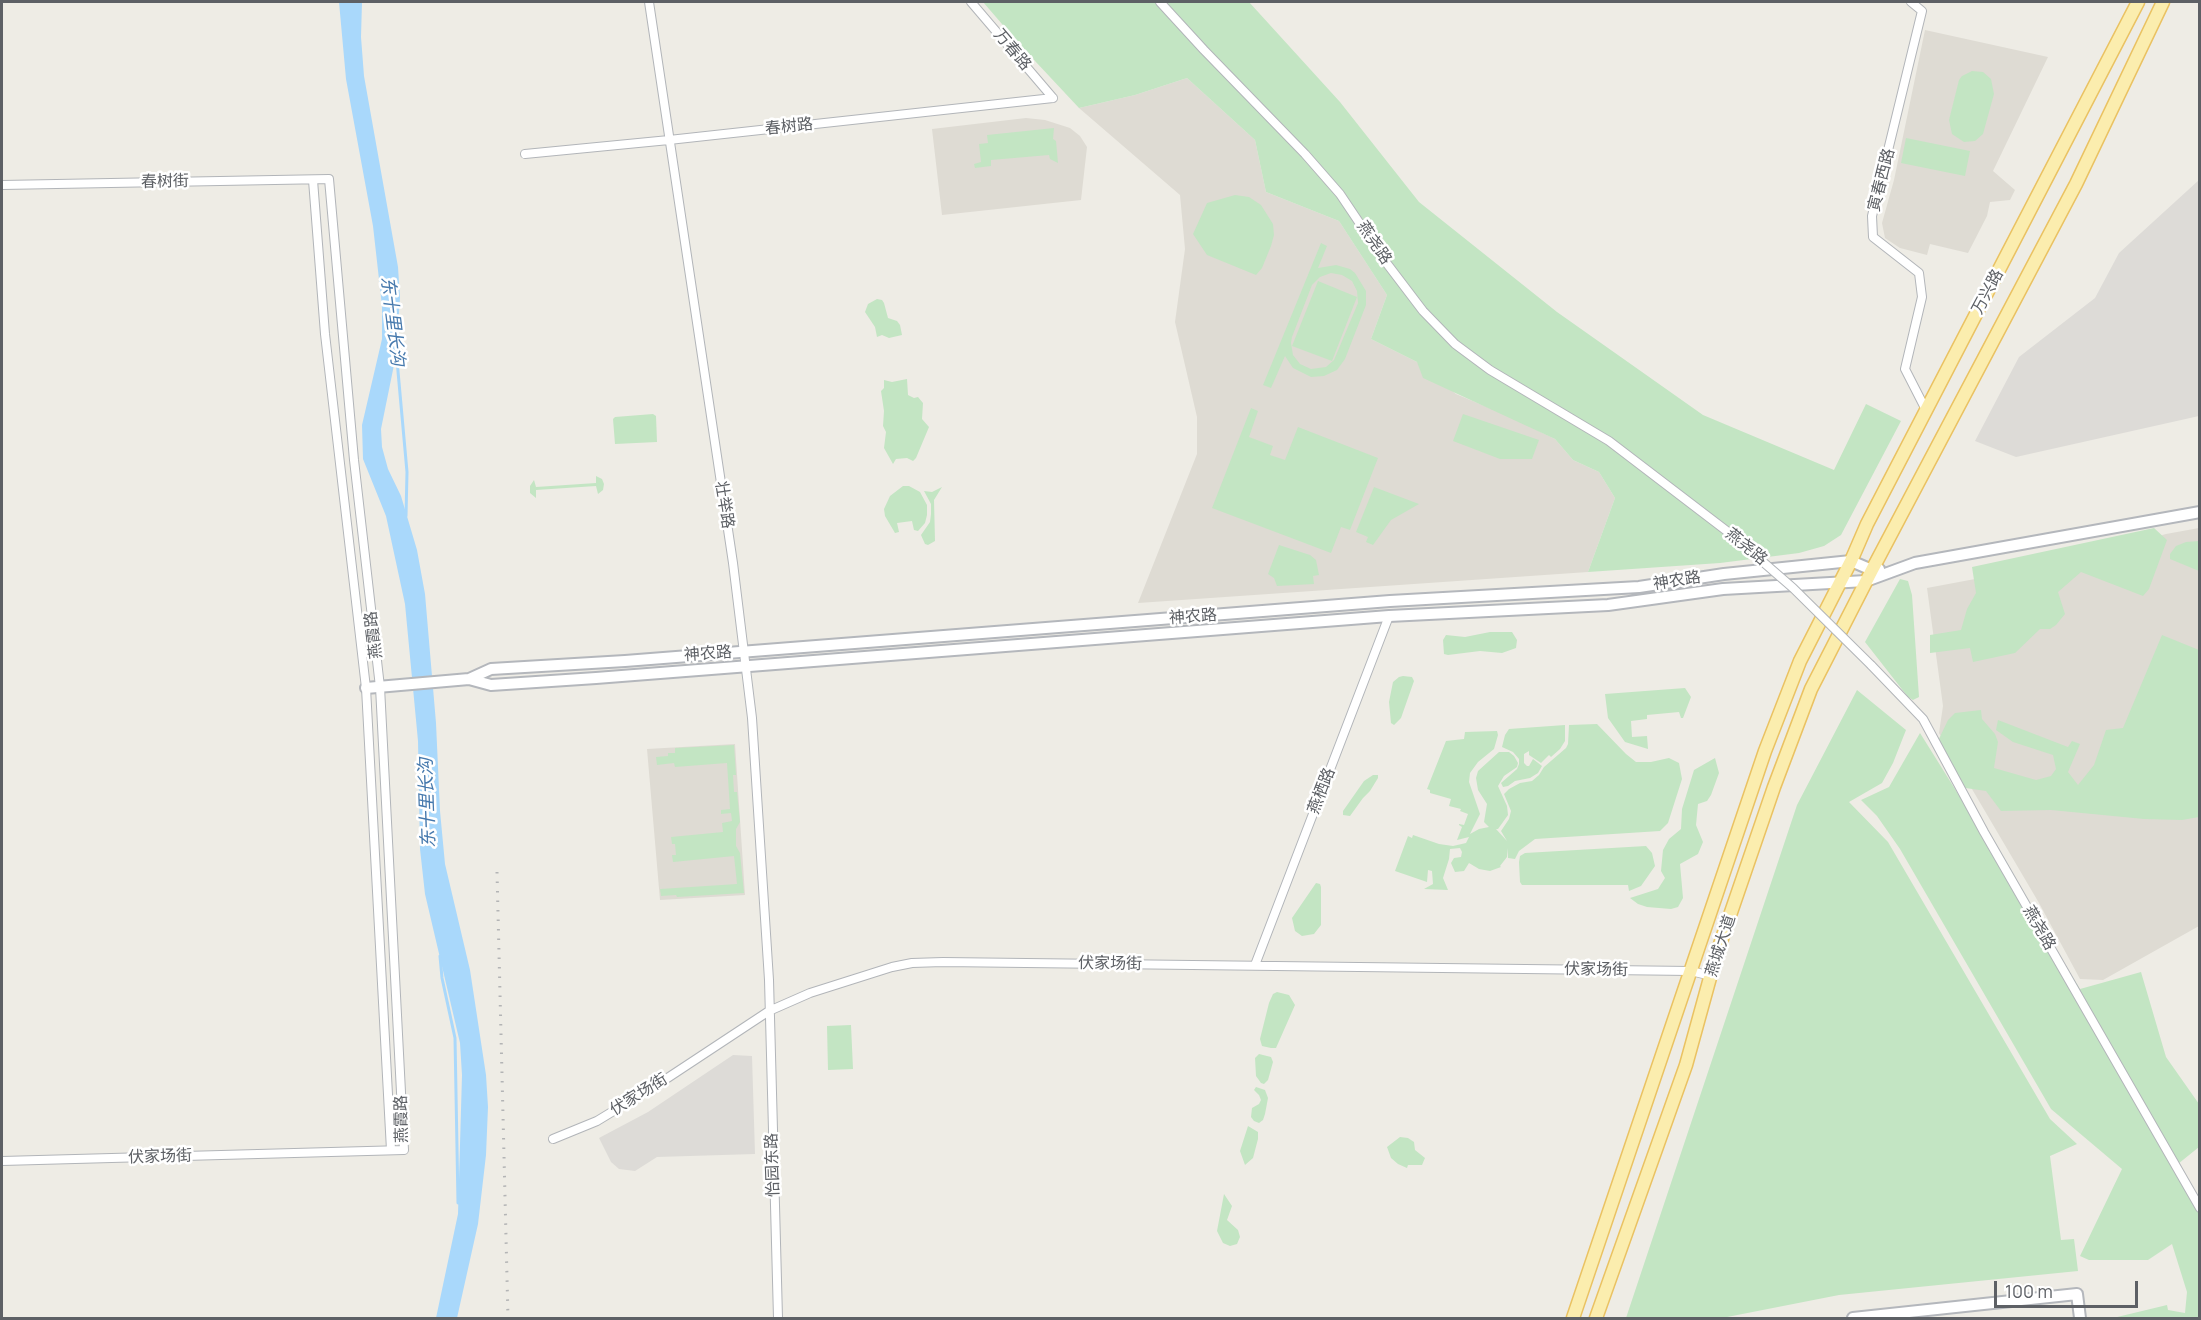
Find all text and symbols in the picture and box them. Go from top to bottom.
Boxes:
street label: 万春路 [989,25,1035,75]
street label: 春树路 [764,115,814,139]
street label: 寅春西路 [1865,147,1899,213]
street label: 春树街 [141,172,189,192]
street label: 燕尧路 [1353,218,1395,268]
street label: 万兴路 [1968,266,2008,318]
water label: 东十里长沟 [376,275,408,367]
street label: 壮举路 [711,480,737,530]
street label: 燕尧路 [1721,524,1771,570]
street label: 神农路 [1652,568,1702,594]
street label: 神农路 [1168,606,1218,628]
street label: 燕霞路 [362,610,386,660]
street label: 神农路 [683,643,733,665]
water label: 东十里长沟 [416,758,440,848]
street label: 燕栖路 [1304,765,1340,817]
street label: 燕尧路 [2019,902,2059,954]
street label: 燕城大道 [1702,913,1740,979]
street label: 伏家场街 [1078,954,1142,974]
street label: 伏家场街 [1564,960,1628,980]
street label: 伏家场街 [607,1070,671,1120]
street label: 燕霞路 [392,1095,412,1143]
street label: 怡园东路 [762,1133,784,1197]
street label: 伏家场街 [128,1146,192,1168]
scale bar [1997,1269,2141,1307]
text: 100 m [2005,1279,2053,1303]

